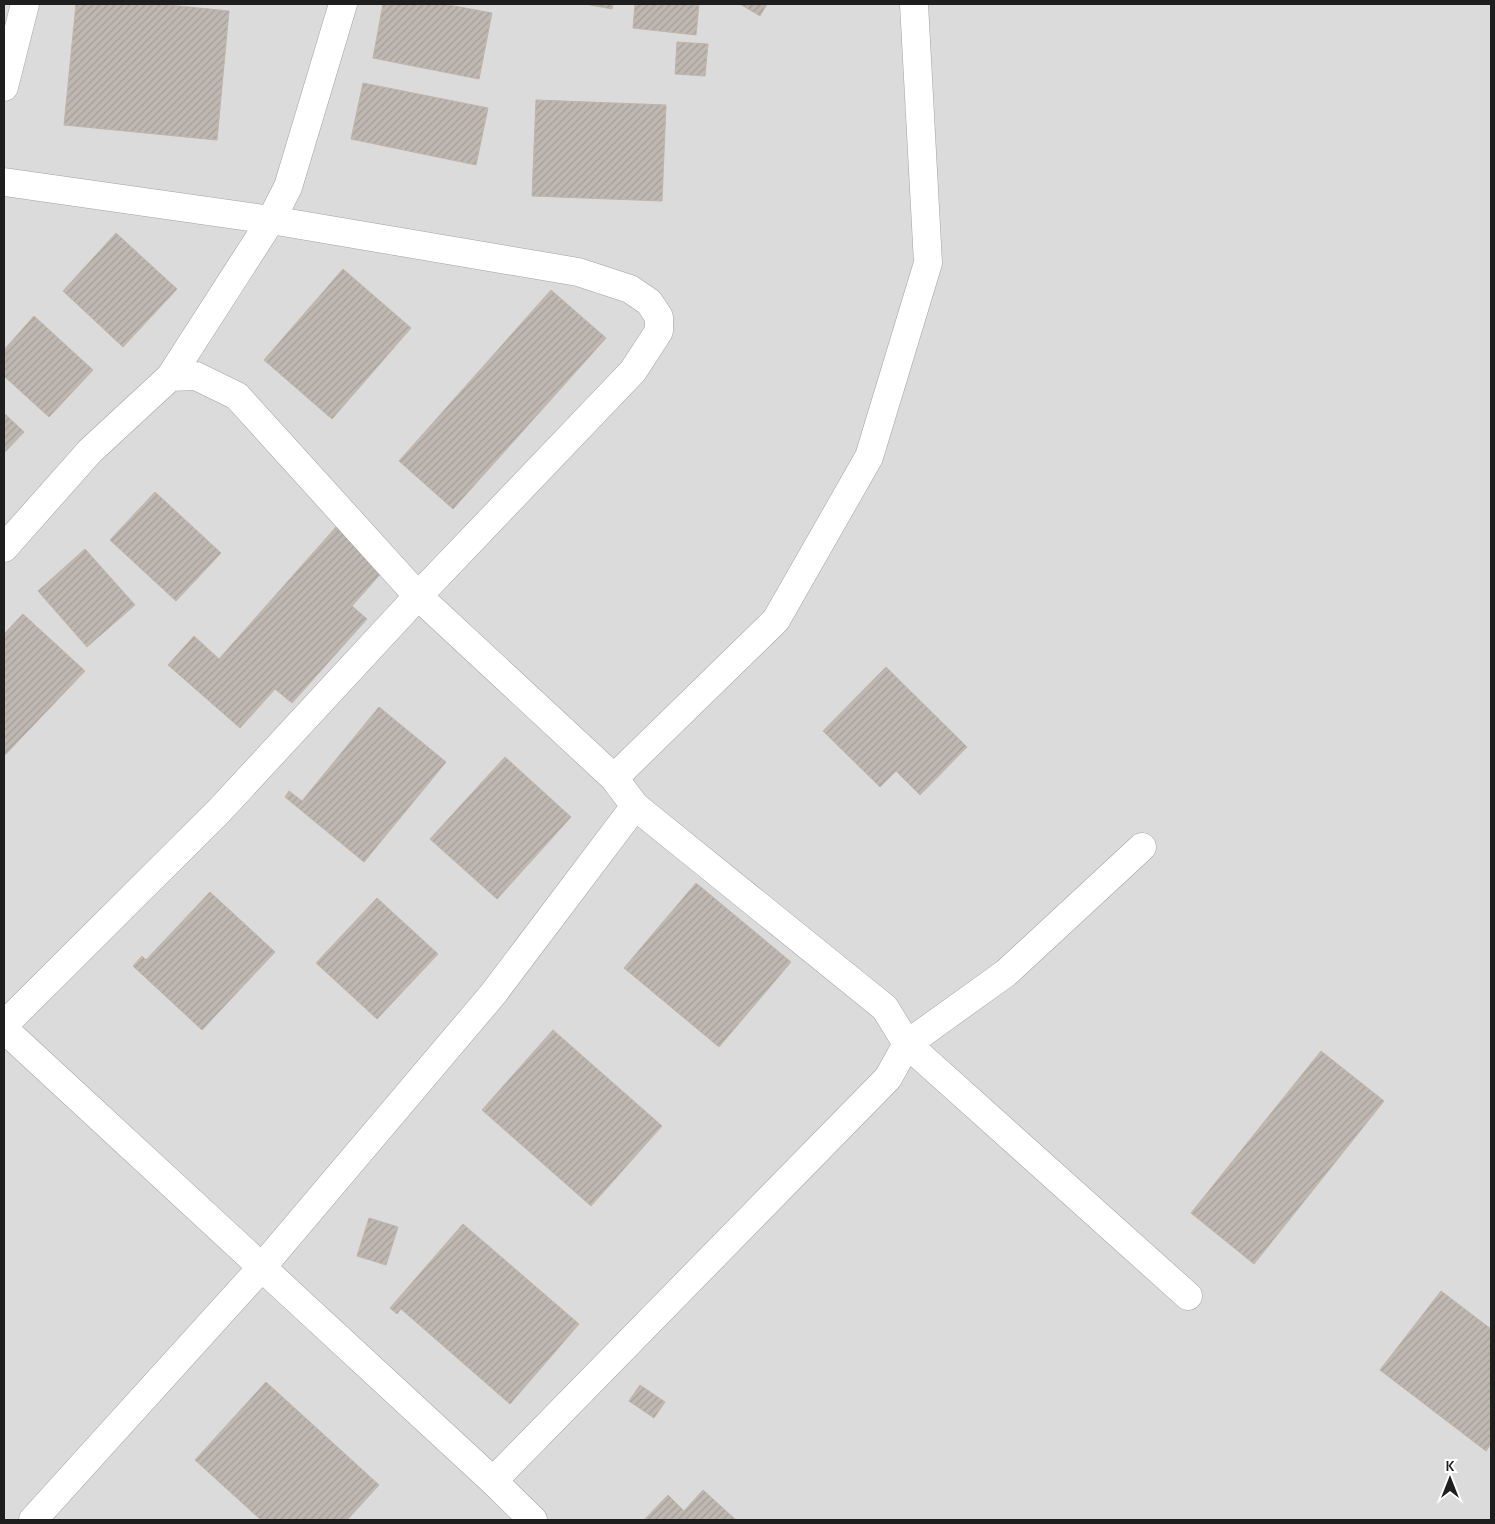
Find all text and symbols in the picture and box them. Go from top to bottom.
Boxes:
north arrow [1425,1454,1475,1504]
text: K [1446,1457,1455,1475]

